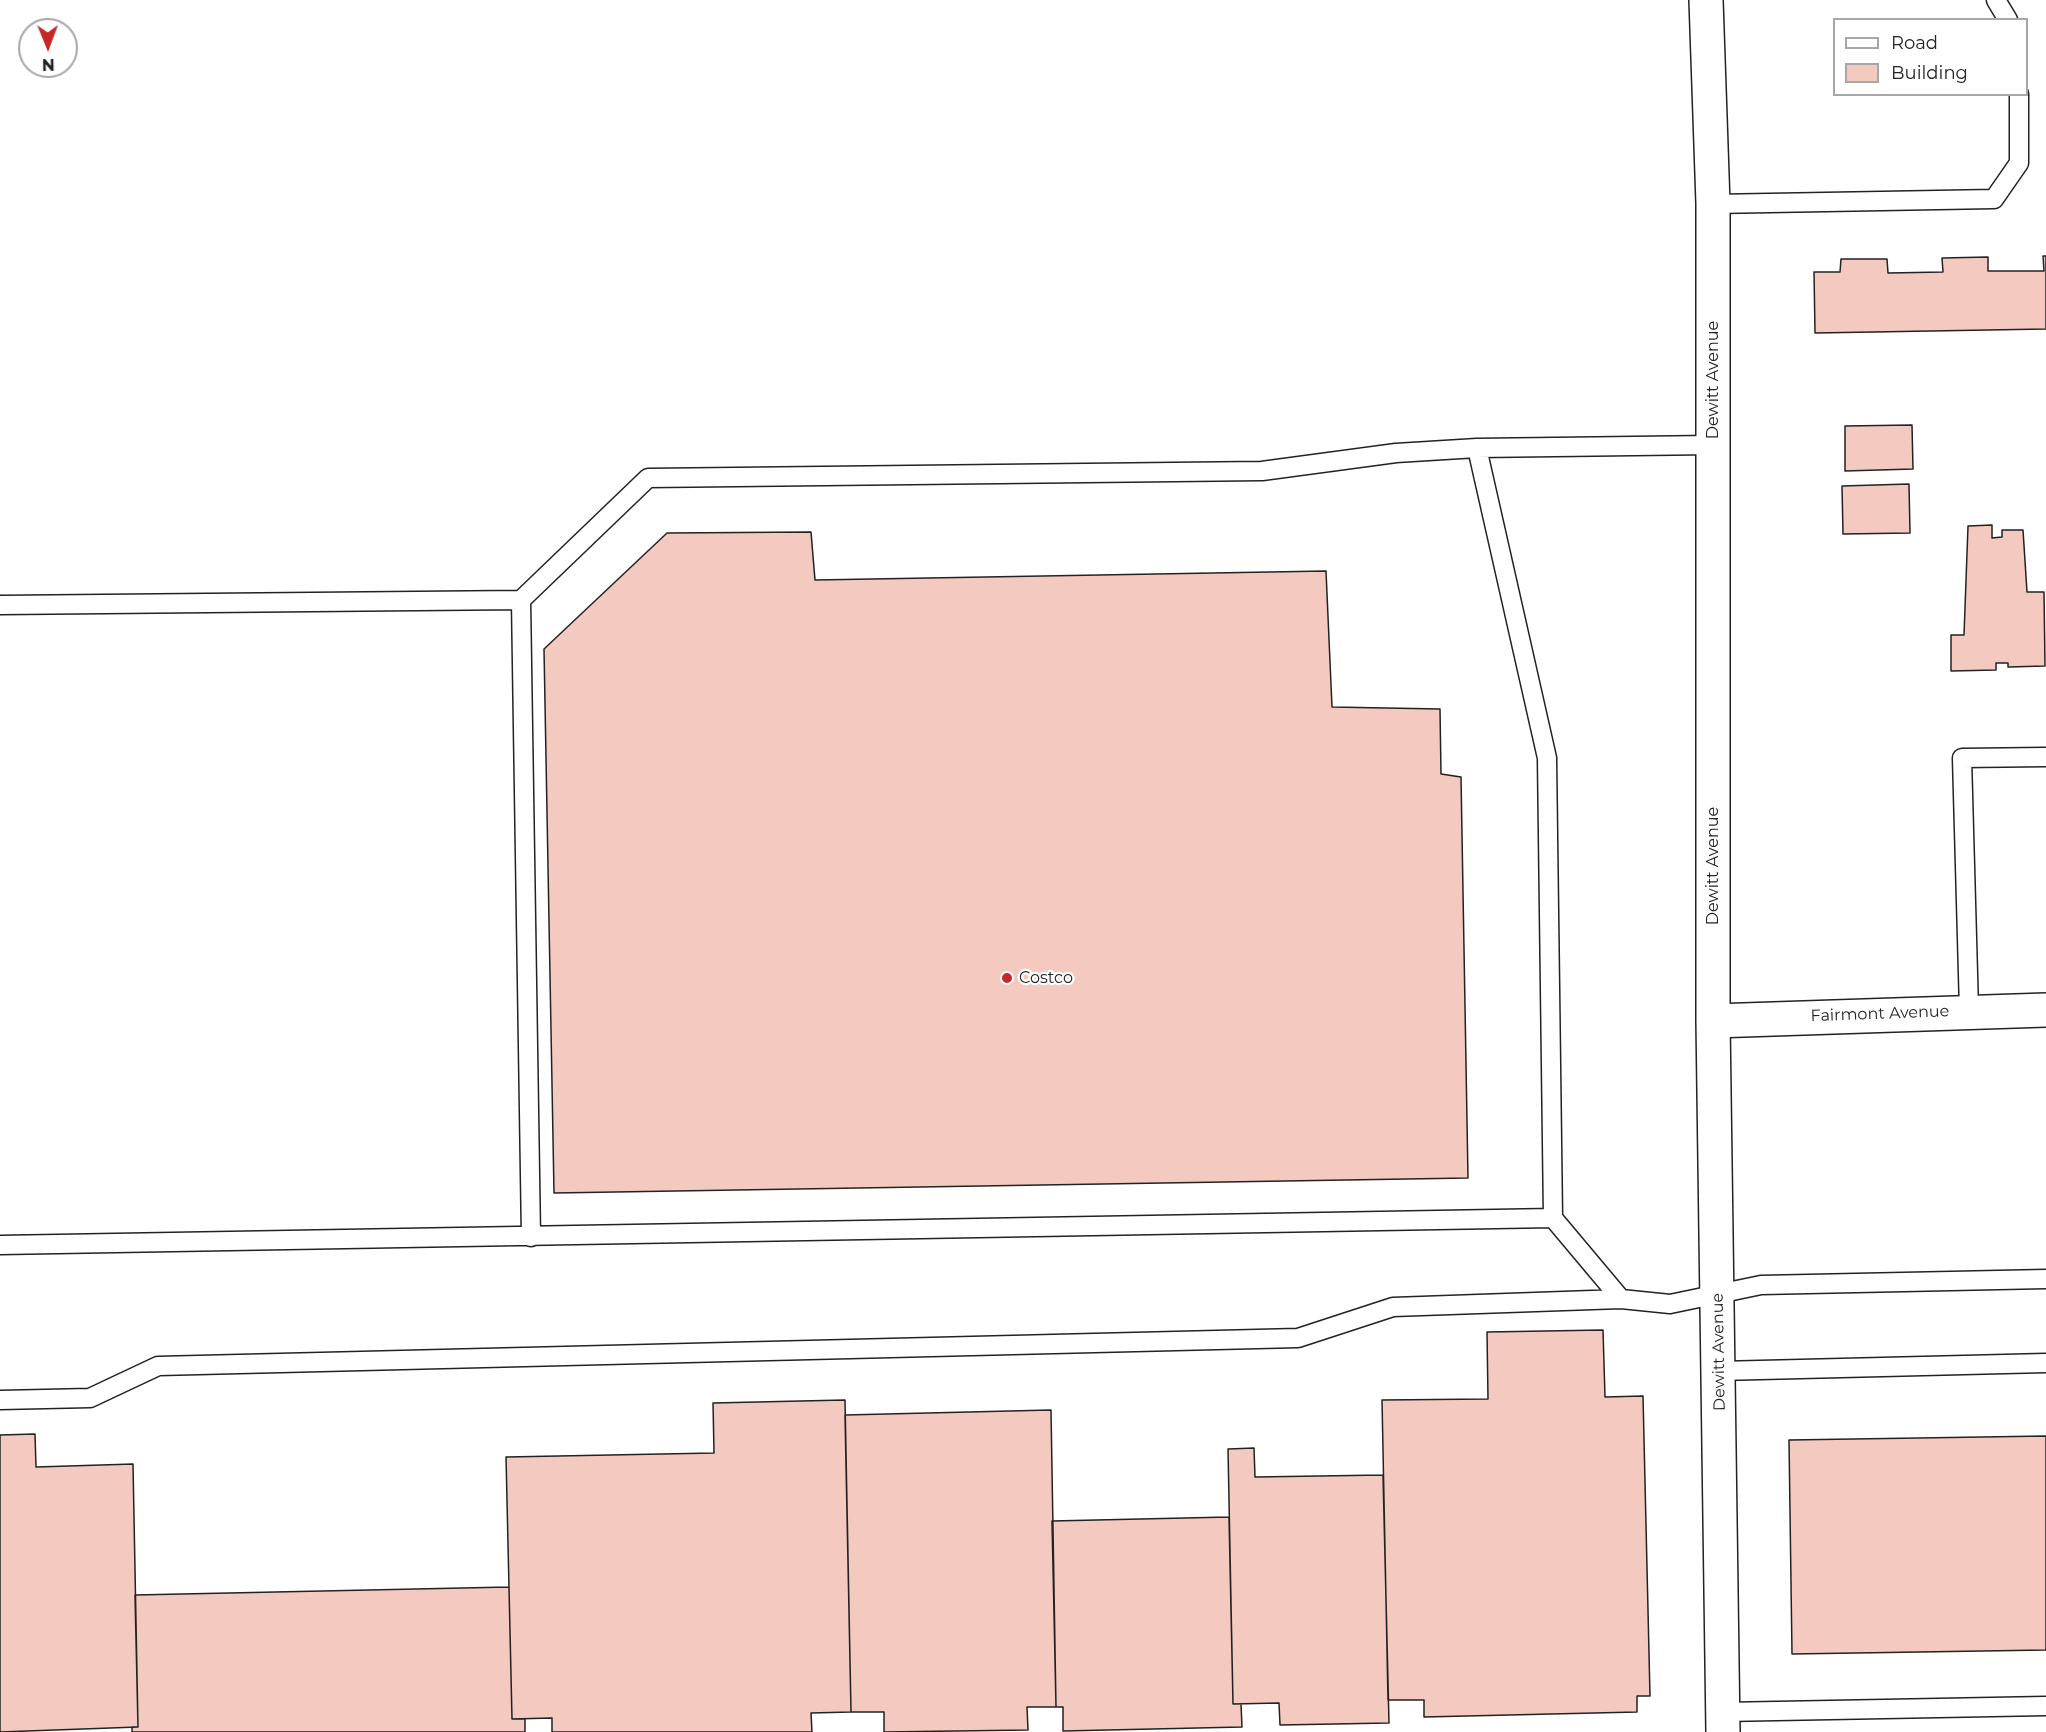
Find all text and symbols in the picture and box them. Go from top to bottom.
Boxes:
north arrow [18,18,78,78]
legend [1833,18,2028,96]
text: Road [1891,32,1938,54]
text: N [42,55,55,74]
text: Building [1891,62,1968,84]
street label: Dewitt Avenue [1703,321,1723,439]
street label: Dewitt Avenue [1703,807,1723,925]
place label: Costco [1019,968,1073,988]
marker: Costco [1000,971,1014,985]
street label: Fairmont Avenue [1810,1002,1950,1026]
street label: Dewitt Avenue [1708,1293,1730,1411]

